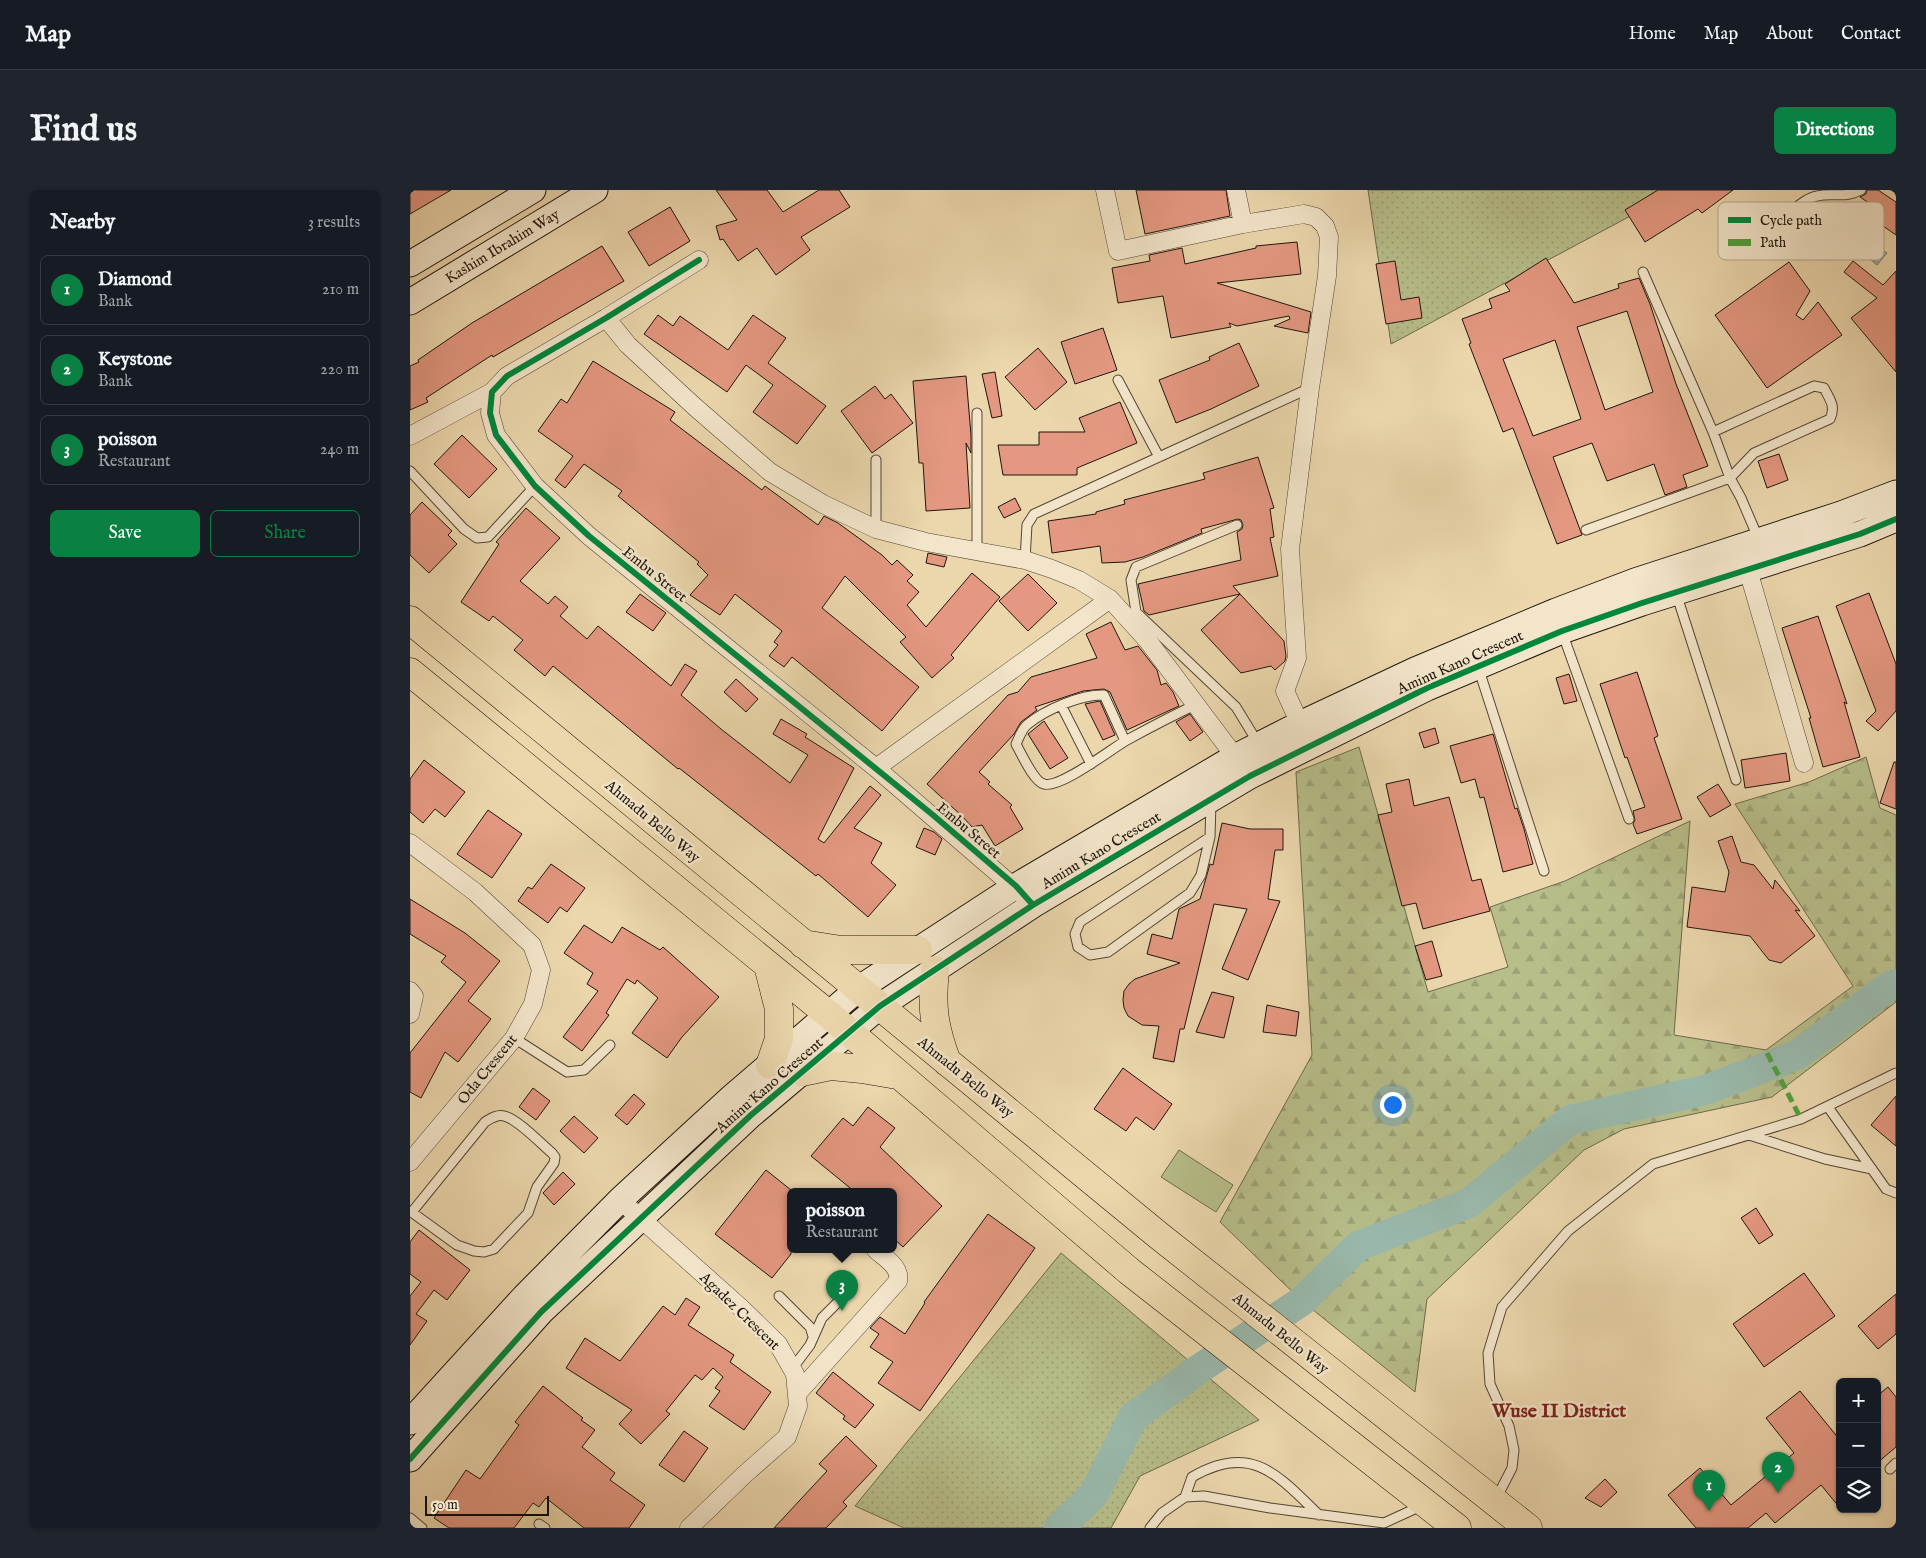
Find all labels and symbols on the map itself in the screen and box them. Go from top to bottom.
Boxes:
legend [1718,202,1884,260]
street label: Kashim Ibrahim Way [442,205,563,288]
text: Cycle path [1760,212,1822,230]
text: Path [1760,234,1787,252]
street label: Embu Street [618,542,691,606]
street label: Aminu Kano Crescent [1393,626,1526,699]
street label: Ahmadu Bello Way [600,775,705,867]
street label: Embu Street [933,798,1005,863]
street label: Aminu Kano Crescent [1037,807,1164,894]
street label: Oda Crescent [453,1030,521,1108]
street label: Ahmadu Bello Way [913,1032,1018,1122]
street label: Aminu Kano Crescent [711,1034,827,1138]
your location [1380,1092,1406,1118]
street label: Agadez Crescent [695,1267,784,1355]
pin: 3 [826,1270,858,1311]
street label: Ahmadu Bello Way [1228,1288,1333,1378]
district label: Wuse II District [1491,1399,1626,1424]
pin: 2 [1762,1452,1794,1493]
pin: 1 [1693,1470,1725,1511]
scale bar [425,1493,549,1516]

